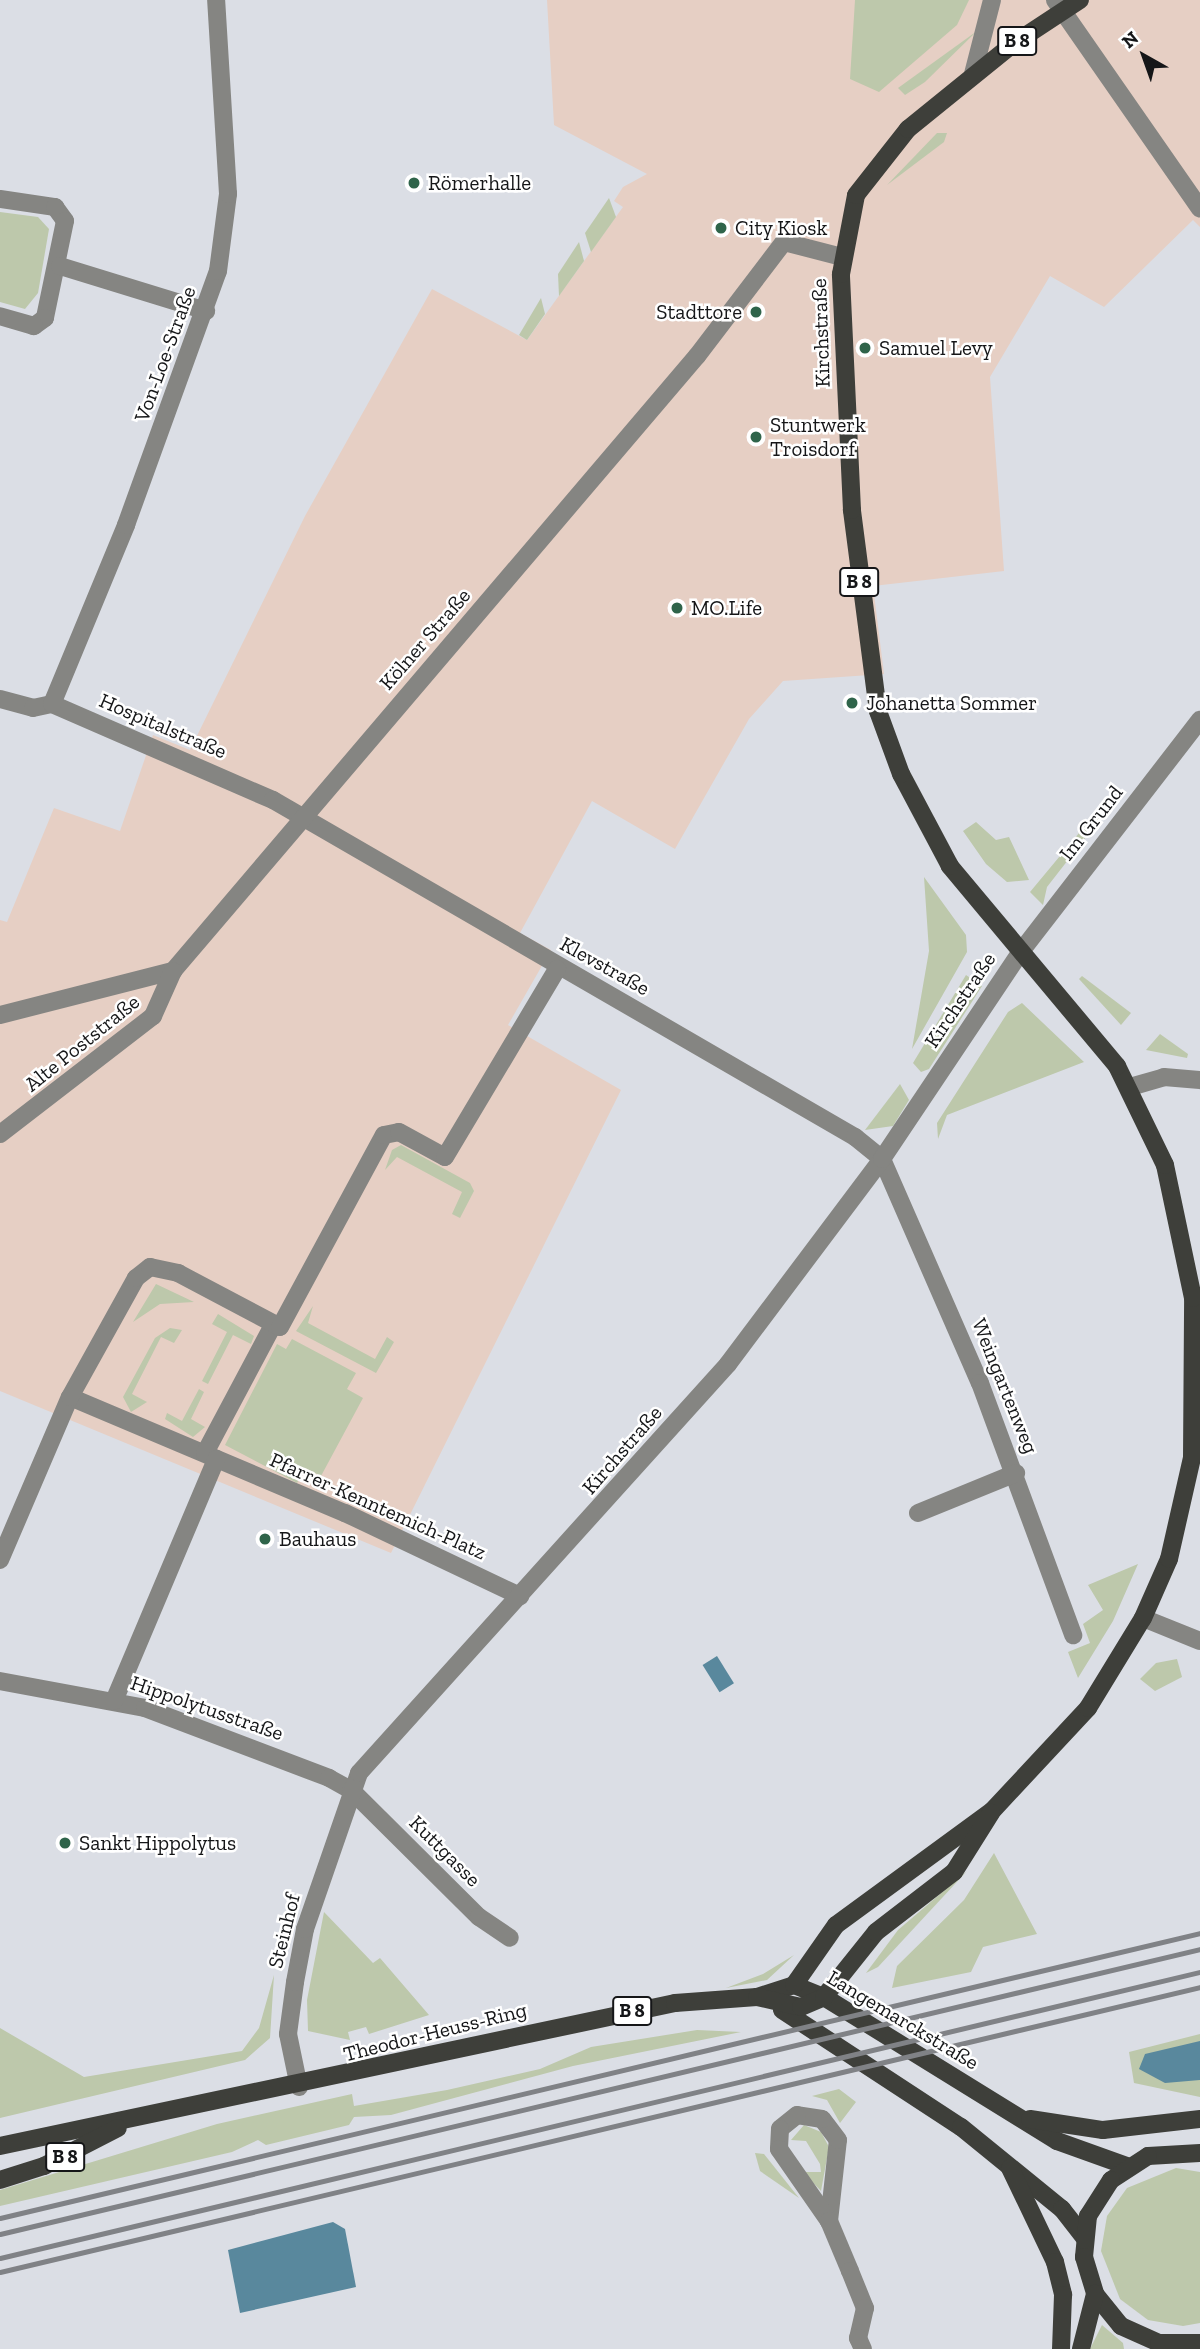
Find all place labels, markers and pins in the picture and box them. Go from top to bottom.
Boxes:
place label: Römerhalle [428,170,531,196]
marker: Römerhalle [406,175,422,191]
place label: City Kiosk [735,215,828,241]
marker: City Kiosk [713,220,729,236]
place label: Stadttore [656,299,742,325]
marker: Stadttore [748,304,764,320]
place label: Samuel Levy [879,335,993,361]
marker: Samuel Levy [857,340,873,356]
place label: Stuntwerk Troisdorf [770,412,866,462]
marker: Stuntwerk Troisdorf [748,429,764,445]
place label: MO.Life [691,595,762,621]
marker: MO.Life [669,600,685,616]
place label: Johanetta Sommer [866,690,1037,716]
marker: Johanetta Sommer [844,695,860,711]
place label: Bauhaus [279,1526,356,1552]
marker: Bauhaus [257,1531,273,1547]
place label: Sankt Hippolytus [79,1830,236,1856]
marker: Sankt Hippolytus [57,1835,73,1851]

